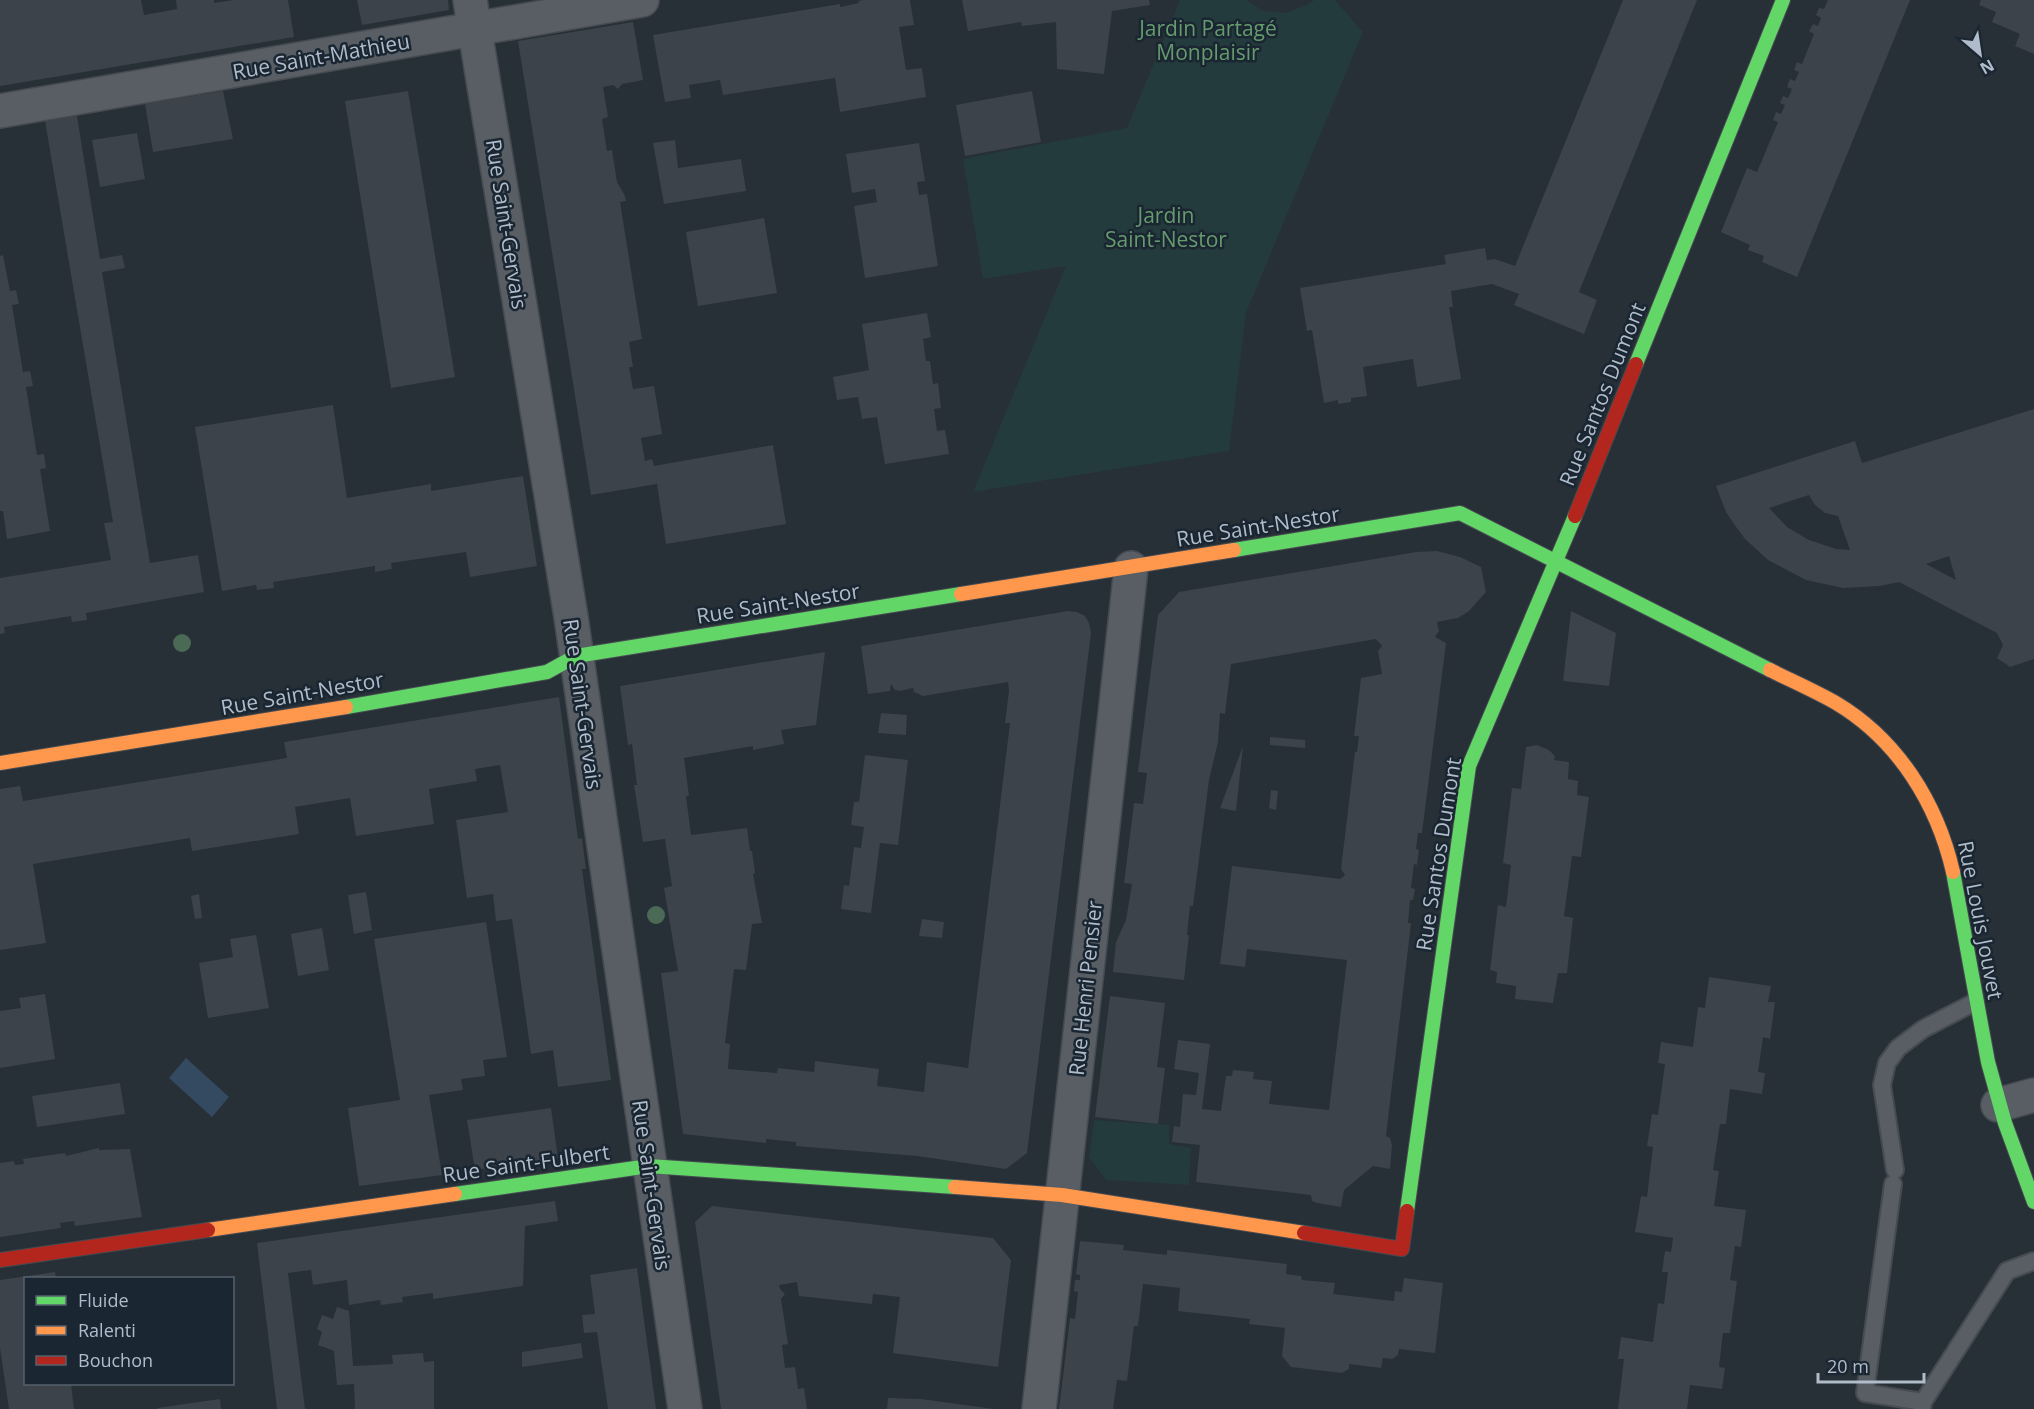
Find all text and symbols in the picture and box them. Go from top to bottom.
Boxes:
park label: Jardin Partagé Monplaisir [1137,14,1277,66]
north arrow [1950,24,2010,84]
street label: Rue Saint-Mathieu [230,27,412,85]
text: N [1976,54,1998,80]
street label: Rue Saint-Gervais [480,137,534,311]
park label: Jardin Saint-Nestor [1105,201,1227,253]
street label: Rue Santos Dumont [1552,298,1652,490]
street label: Rue Saint-Nestor [1174,499,1342,553]
street label: Rue Saint-Nestor [694,576,862,630]
street label: Rue Saint-Gervais [557,617,609,791]
street label: Rue Saint-Nestor [218,665,386,721]
street label: Rue Santos Dumont [1409,755,1467,953]
street label: Rue Louis Jouvet [1952,838,2010,1002]
street label: Rue Henri Pensier [1062,899,1108,1077]
street label: Rue Saint-Gervais [626,1098,678,1272]
street label: Rue Saint-Fulbert [441,1137,611,1189]
legend [24,1277,234,1385]
text: Fluide [78,1288,129,1312]
text: Ralenti [78,1318,136,1342]
scale bar [1818,1346,1924,1384]
text: Bouchon [78,1348,153,1372]
text: 20 m [1827,1354,1869,1378]

